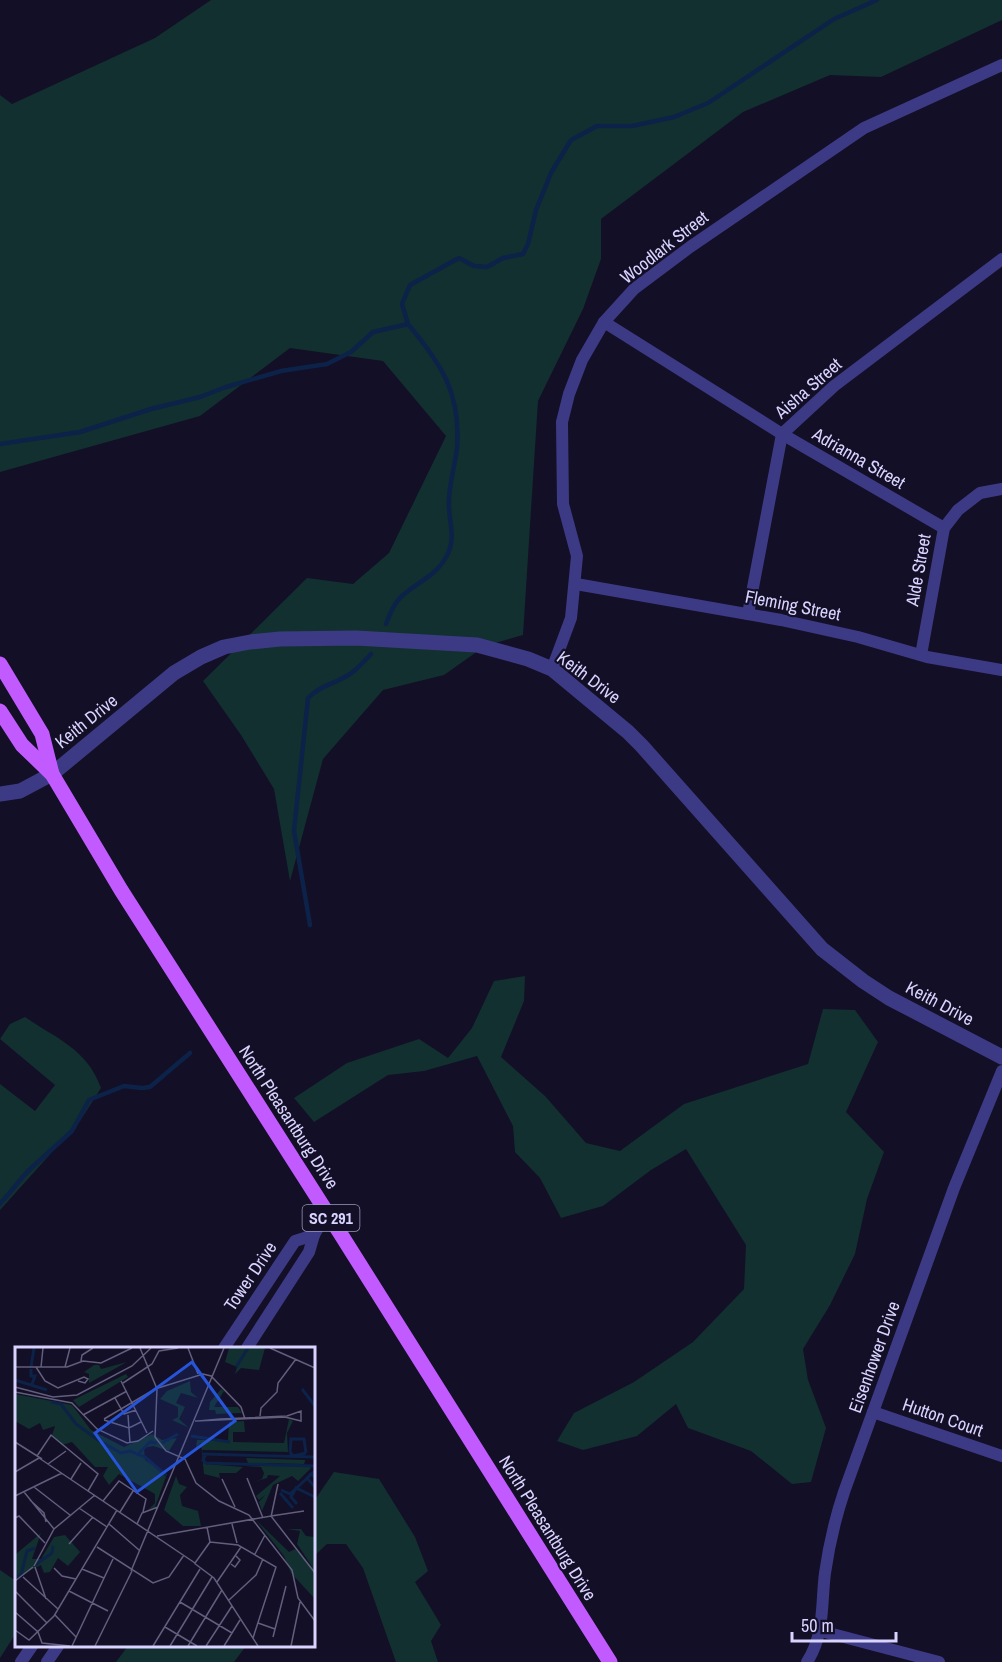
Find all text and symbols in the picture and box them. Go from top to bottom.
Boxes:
street label: Woodlark Street [615,205,713,289]
street label: Aisha Street [768,352,847,425]
street label: Adrianna Street [807,421,910,495]
street label: Alde Street [899,532,937,609]
street label: Fleming Street [743,583,843,627]
street label: Keith Drive [552,645,626,709]
street label: Keith Drive [49,688,123,754]
street label: Keith Drive [902,975,978,1031]
street label: North Pleasantburg Drive [233,1040,345,1194]
road number: SC 291 [302,1205,360,1231]
street label: Tower Drive [218,1236,282,1316]
street label: Eisenhower Drive [842,1298,906,1416]
inset map [15,1347,315,1647]
street label: Hutton Court [899,1392,987,1442]
street label: North Pleasantburg Drive [493,1451,603,1605]
scale bar [792,1605,896,1643]
text: 50 m [801,1613,834,1638]

